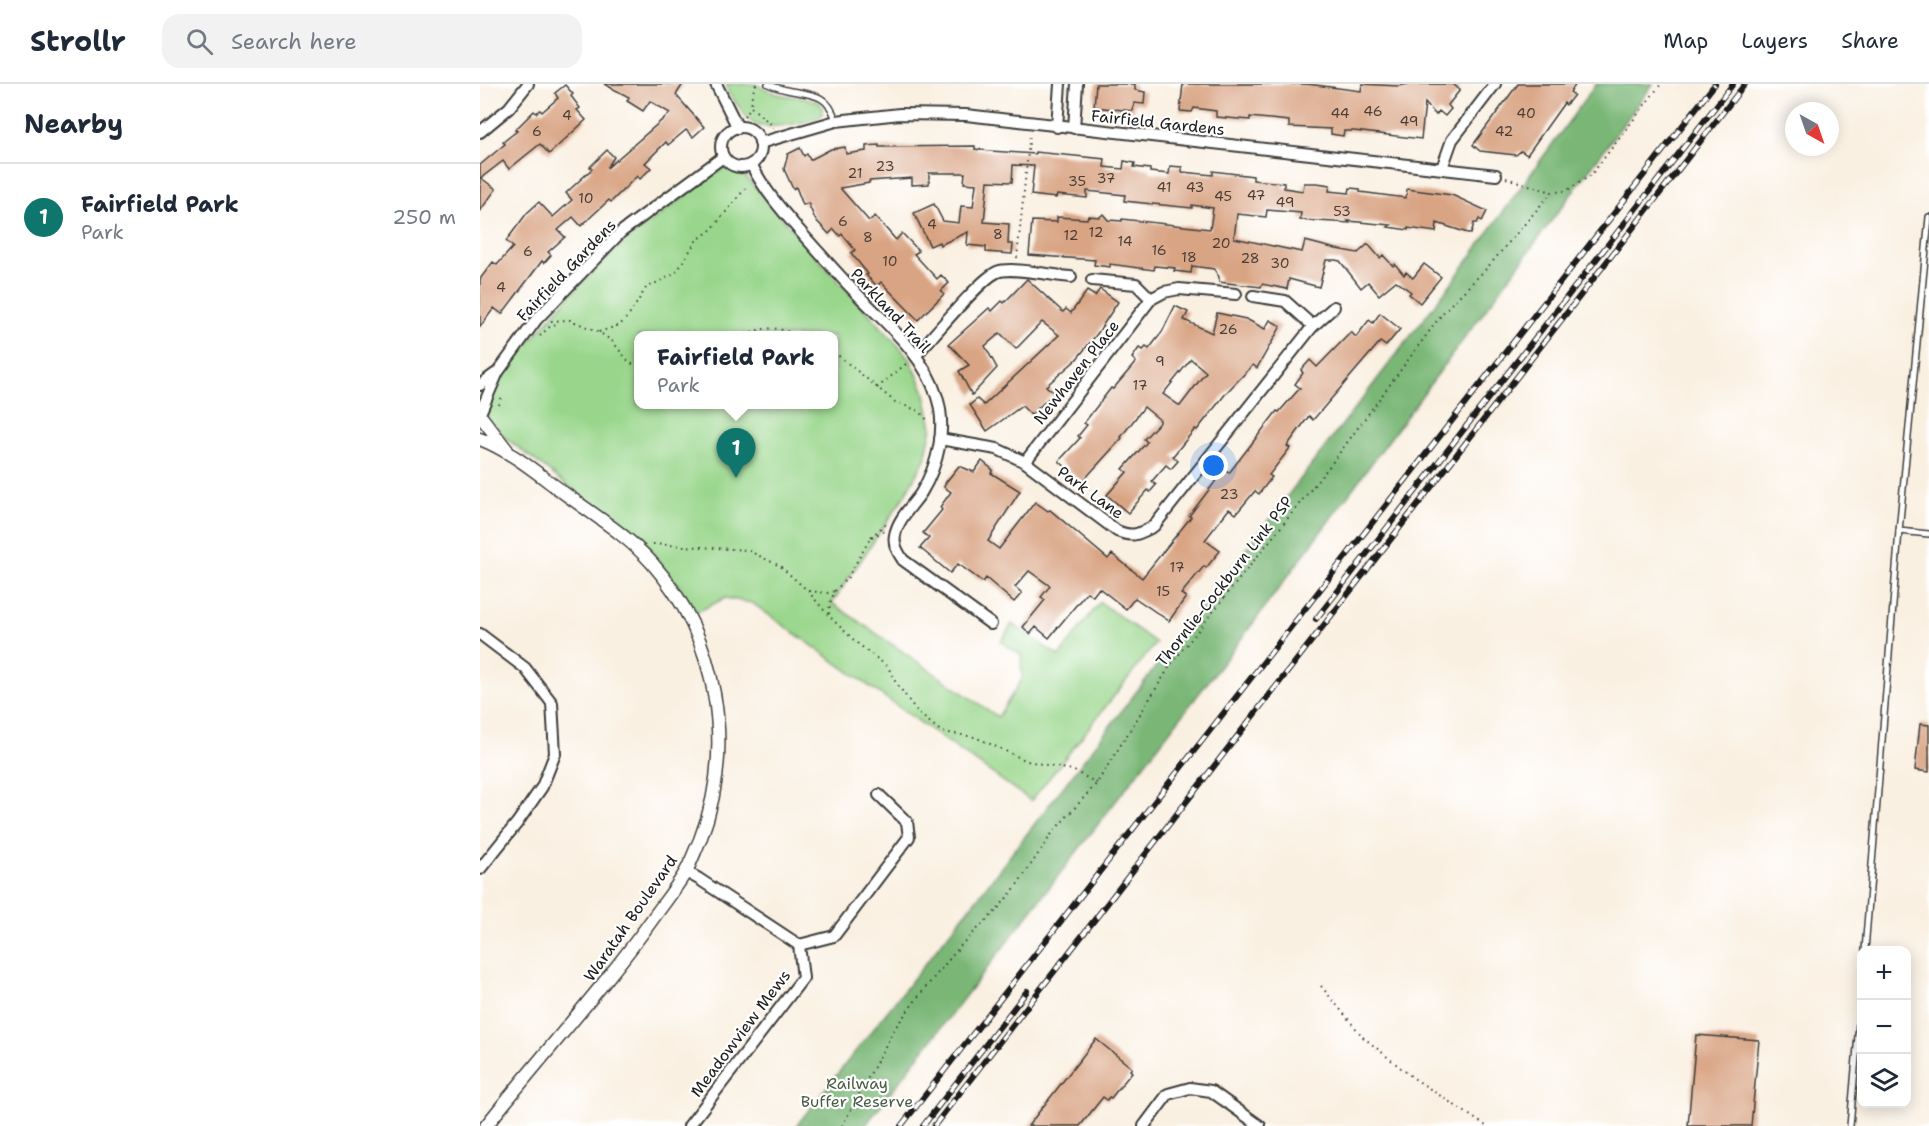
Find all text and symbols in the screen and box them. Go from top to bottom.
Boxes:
search box [162,14,582,68]
text: Strollr [30,22,126,60]
icon: search [183,25,216,58]
text: Search here [231,27,357,56]
text: Map [1663,27,1708,55]
text: Layers [1741,27,1808,55]
text: Share [1841,27,1899,55]
house number: 46 [1363,102,1383,120]
north arrow [1785,102,1839,156]
house number: 44 [1330,104,1350,122]
house number: 40 [1516,104,1536,122]
street label: Fairfield Gardens [1090,105,1226,140]
text: Nearby [24,106,123,141]
house number: 4 [562,106,572,124]
house number: 49 [1400,112,1419,130]
house number: 6 [532,122,542,140]
house number: 42 [1495,122,1513,140]
house number: 23 [876,157,894,175]
house number: 21 [848,164,862,182]
house number: 37 [1097,169,1115,187]
house number: 35 [1068,172,1086,190]
house number: 41 [1157,178,1171,196]
house number: 43 [1186,178,1204,196]
house number: 47 [1247,186,1265,204]
house number: 45 [1214,187,1232,205]
house number: 10 [578,189,594,207]
text: Fairfield Park [81,190,239,219]
house number: 49 [1276,193,1295,211]
house number: 53 [1333,202,1351,220]
text: 1 [39,204,48,230]
text: 250 m [392,204,456,230]
house number: 6 [838,212,848,230]
street label: Fairfield Gardens [512,215,621,326]
house number: 4 [927,215,937,233]
text: Park [81,219,124,245]
house number: 12 [1089,223,1103,241]
house number: 8 [993,225,1003,243]
house number: 12 [1064,226,1078,244]
house number: 8 [863,228,873,246]
house number: 14 [1117,232,1133,250]
house number: 20 [1211,234,1231,252]
house number: 16 [1151,241,1167,259]
house number: 6 [523,242,533,260]
house number: 18 [1181,248,1197,266]
house number: 28 [1240,249,1260,267]
house number: 10 [882,252,898,270]
house number: 30 [1270,254,1290,272]
street label: Parkland Trail [846,264,935,357]
house number: 4 [496,278,506,296]
street label: Newhaven Place [1029,316,1124,429]
house number: 26 [1219,320,1238,338]
popup [634,331,838,409]
text: Fairfield Park [657,343,815,372]
house number: 9 [1155,352,1165,370]
text: Park [657,372,700,398]
house number: 17 [1133,376,1147,394]
pin: 1 [716,428,756,478]
your location [1199,451,1228,480]
street label: Park Lane [1053,461,1128,524]
house number: 23 [1220,485,1238,503]
street label: Thornlie-Cockburn Link PSP [1151,492,1298,671]
house number: 17 [1170,558,1184,576]
house number: 15 [1156,582,1170,600]
street label: Waratah Boulevard [579,851,682,986]
map controls [1857,946,1911,1108]
button: + [1857,946,1911,1000]
street label: Meadowview Mews [686,965,795,1101]
button: − [1857,1000,1911,1054]
button: layers [1857,1054,1911,1108]
park label: Railway Buffer Reserve [801,1073,913,1112]

